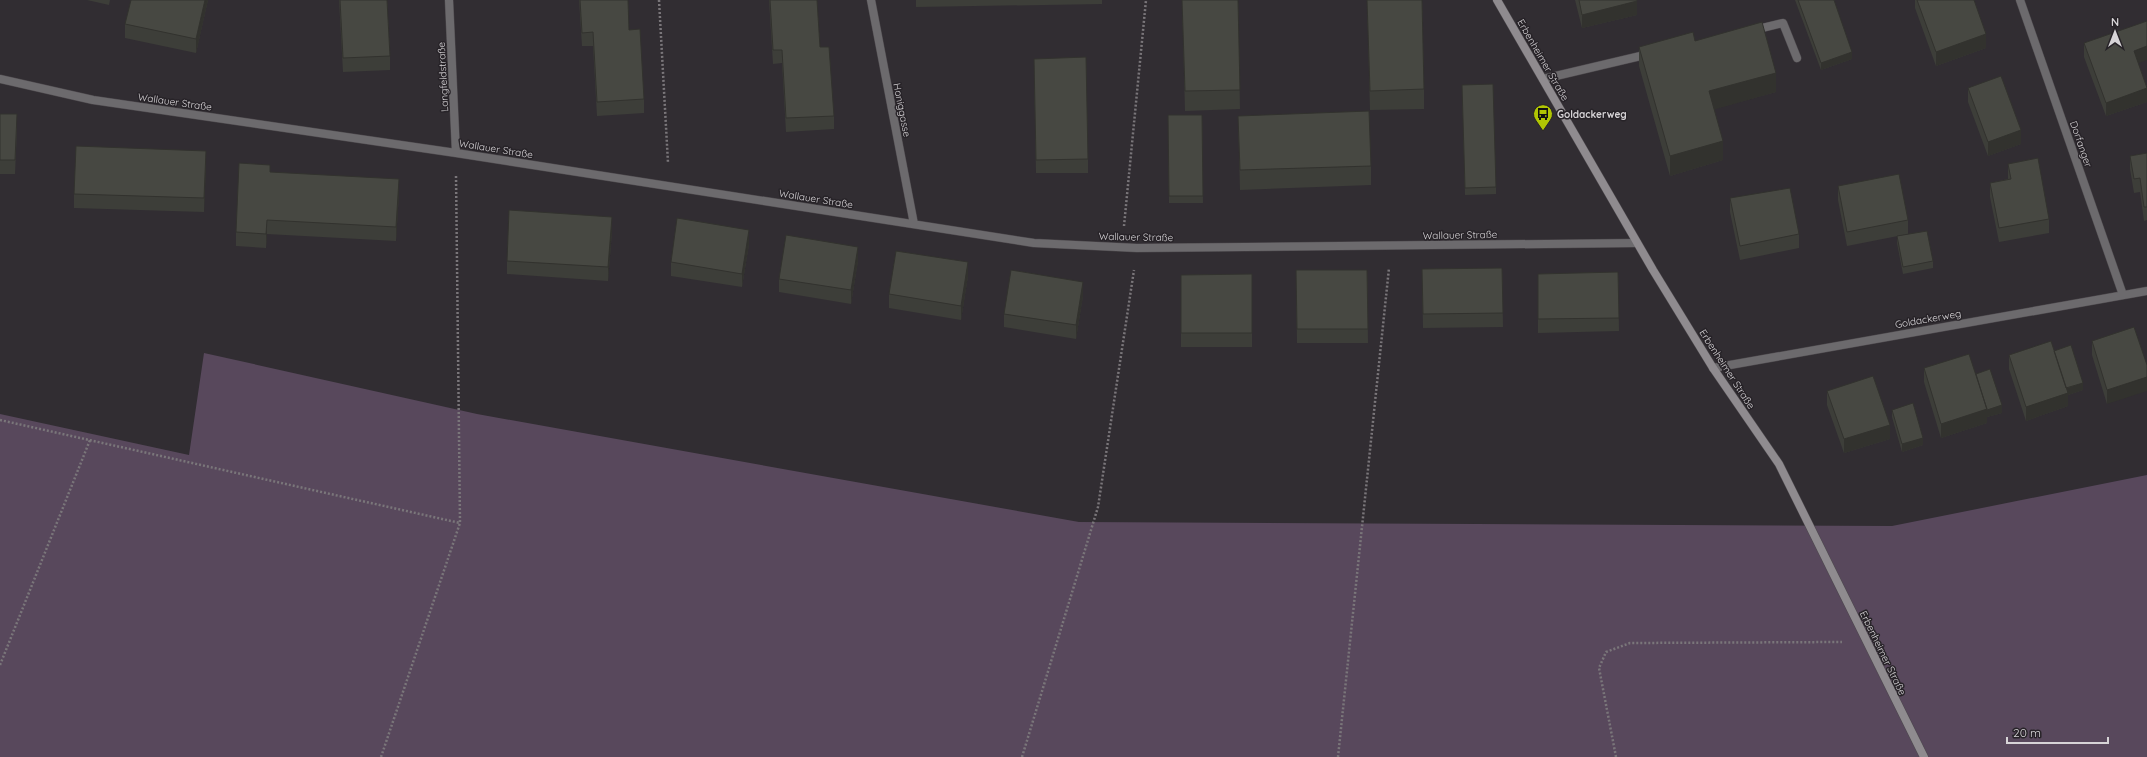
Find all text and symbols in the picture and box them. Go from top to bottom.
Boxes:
north arrow [2095,12,2135,52]
text: N [2111,15,2119,29]
street label: Erbenheimer Straße [1514,17,1572,104]
street label: Langfeldstraße [435,41,451,112]
street label: Honiggasse [890,82,914,138]
street label: Wallauer Straße [137,90,213,114]
bus stop icon: Goldackerweg [1532,103,1554,131]
place label: Goldackerweg [1557,108,1627,121]
street label: Dorfanger [2067,119,2095,169]
street label: Wallauer Straße [458,137,534,161]
street label: Wallauer Straße [778,187,854,211]
street label: Wallauer Straße [1423,228,1498,242]
street label: Wallauer Straße [1099,230,1174,244]
street label: Goldackerweg [1894,307,1962,331]
street label: Erbenheimer Straße [1696,327,1758,412]
street label: Erbenheimer Straße [1857,609,1909,698]
scale bar [2007,719,2108,745]
text: 20 m [2013,725,2041,740]

